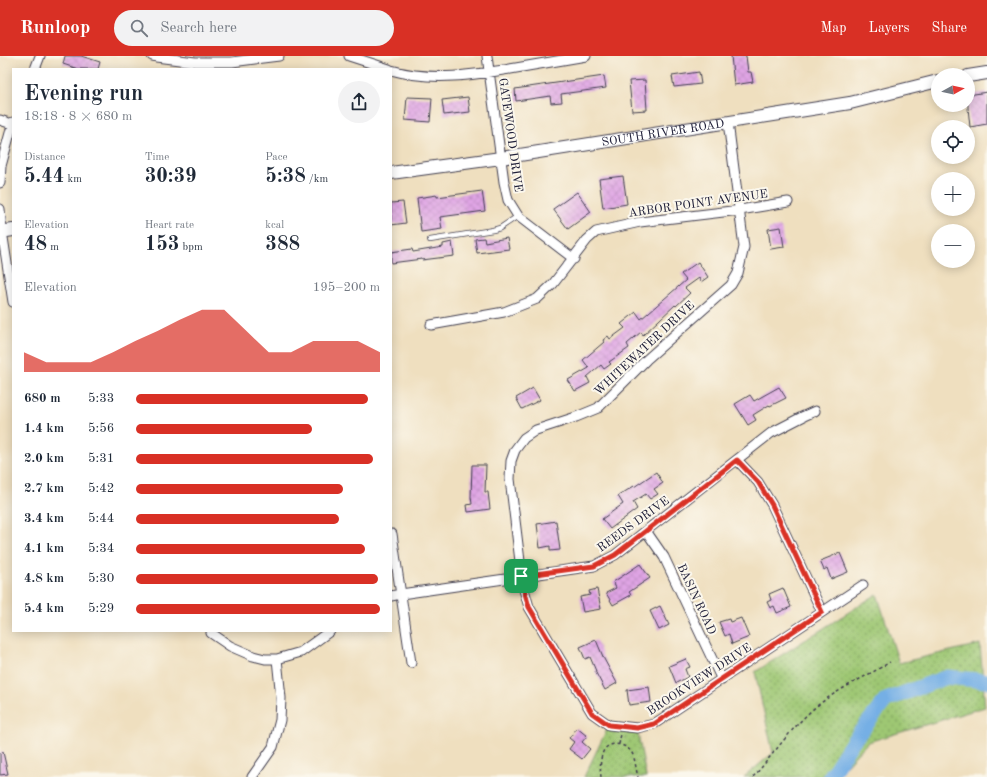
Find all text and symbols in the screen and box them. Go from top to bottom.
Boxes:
search box [114,10,394,46]
icon: search [128,17,150,39]
text: Runloop [20,19,90,38]
text: Search here [160,21,237,36]
text: Map [821,21,847,35]
text: Layers [869,21,910,35]
text: Share [932,21,967,35]
north arrow [931,68,975,112]
map controls [931,68,975,268]
street label: GATEWOOD DRIVE [496,77,524,193]
button: share [338,81,380,123]
text: Evening run [24,83,143,105]
text: 18:18 · 8 × 680 m [24,110,132,123]
street label: SOUTH RIVER ROAD [601,118,725,149]
button: locate [931,120,975,164]
text: Distance [24,152,65,163]
text: Time [145,152,169,163]
text: Pace [265,152,288,163]
text: 5.44 [24,167,64,187]
text: 30:39 [145,167,197,187]
text: 5:38 [265,167,306,187]
button: + [931,172,975,216]
text: km [64,174,82,185]
text: /km [306,174,328,185]
street label: ARBOR POINT AVENUE [628,188,769,220]
text: Elevation [24,220,69,231]
text: Heart rate [145,220,194,231]
text: kcal [265,220,284,231]
button: − [931,224,975,268]
text: 48 [24,235,47,255]
text: 153 [145,235,179,255]
text: 388 [265,235,300,255]
text: m [47,242,59,253]
text: bpm [179,242,203,253]
text: Elevation [24,281,77,294]
text: 195–200 m [313,281,380,294]
street label: WHITEWATER DRIVE [592,299,697,398]
text: 680 m [24,392,61,405]
text: 5:33 [88,392,114,405]
text: 1.4 km [24,422,64,435]
text: 5:56 [88,422,114,435]
text: 2.0 km [24,452,64,465]
text: 5:31 [88,452,114,465]
text: 2.7 km [24,482,64,495]
text: 5:42 [88,482,114,495]
street label: REEDS DRIVE [595,495,672,555]
text: 3.4 km [24,512,64,525]
text: 5:44 [88,512,114,525]
text: 4.1 km [24,542,64,555]
text: 5:34 [88,542,114,555]
pin [504,559,538,593]
street label: BASIN ROAD [674,562,718,637]
icon: arrive [510,565,532,587]
text: 4.8 km [24,572,64,585]
text: 5:30 [88,572,114,585]
text: 5.4 km [24,602,64,615]
text: 5:29 [88,602,114,615]
street label: BROOKVIEW DRIVE [645,642,754,718]

